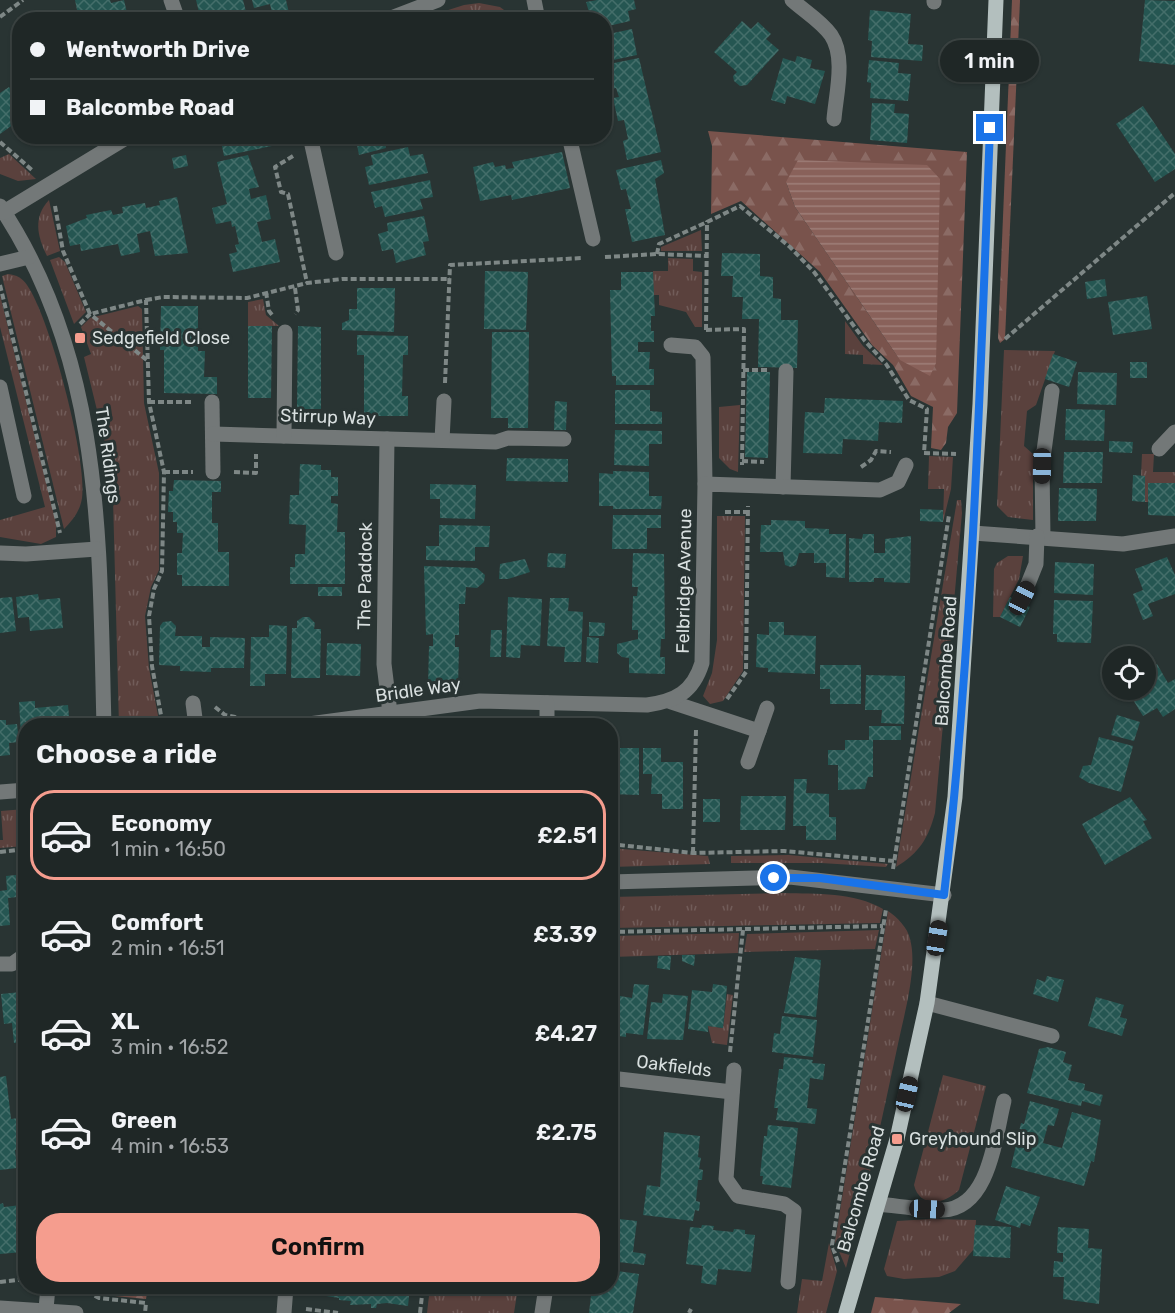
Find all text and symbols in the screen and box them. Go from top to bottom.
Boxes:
text: Wentworth Drive [66,36,250,63]
callout: 1 min [940,41,1040,83]
text: 1 min [964,49,1015,73]
text: Balcombe Road [66,94,234,121]
route end [976,114,1003,141]
place label: Sedgefield Close [92,327,230,349]
marker: Sedgefield Close [73,331,87,345]
street label: Stirrup Way [280,404,376,430]
street label: The Ridings [90,405,126,505]
car [1033,448,1051,484]
street label: Felbridge Avenue [672,508,696,654]
street label: The Paddock [353,521,377,630]
car [1006,578,1038,618]
street label: Balcombe Road [930,595,962,727]
map controls [1102,646,1156,700]
button: locate [1102,646,1156,700]
street label: Bridle Way [374,673,462,707]
text: Choose a ride [36,738,217,770]
icon: car [39,808,93,862]
text: Economy [111,810,212,837]
text: £2.51 [537,822,597,849]
text: 1 min · 16:50 [111,837,226,861]
route start [760,864,787,891]
icon: car [39,907,93,961]
text: Comfort [111,909,203,936]
car [925,919,949,957]
text: £3.39 [533,921,597,948]
text: 2 min · 16:51 [111,936,225,960]
icon: car [39,1006,93,1060]
text: XL [111,1008,139,1035]
text: £4.27 [535,1020,597,1047]
text: 3 min · 16:52 [111,1035,228,1059]
street label: Oakfields [635,1050,713,1082]
car [894,1074,920,1114]
icon: car [39,1105,93,1159]
text: Green [111,1107,177,1134]
text: £2.75 [536,1119,597,1146]
street label: Balcombe Road [832,1123,890,1255]
place label: Greyhound Slip [909,1128,1036,1150]
marker: Greyhound Slip [890,1132,904,1146]
text: 4 min · 16:53 [111,1134,229,1158]
car [909,1199,945,1219]
button: Confirm [36,1213,600,1282]

